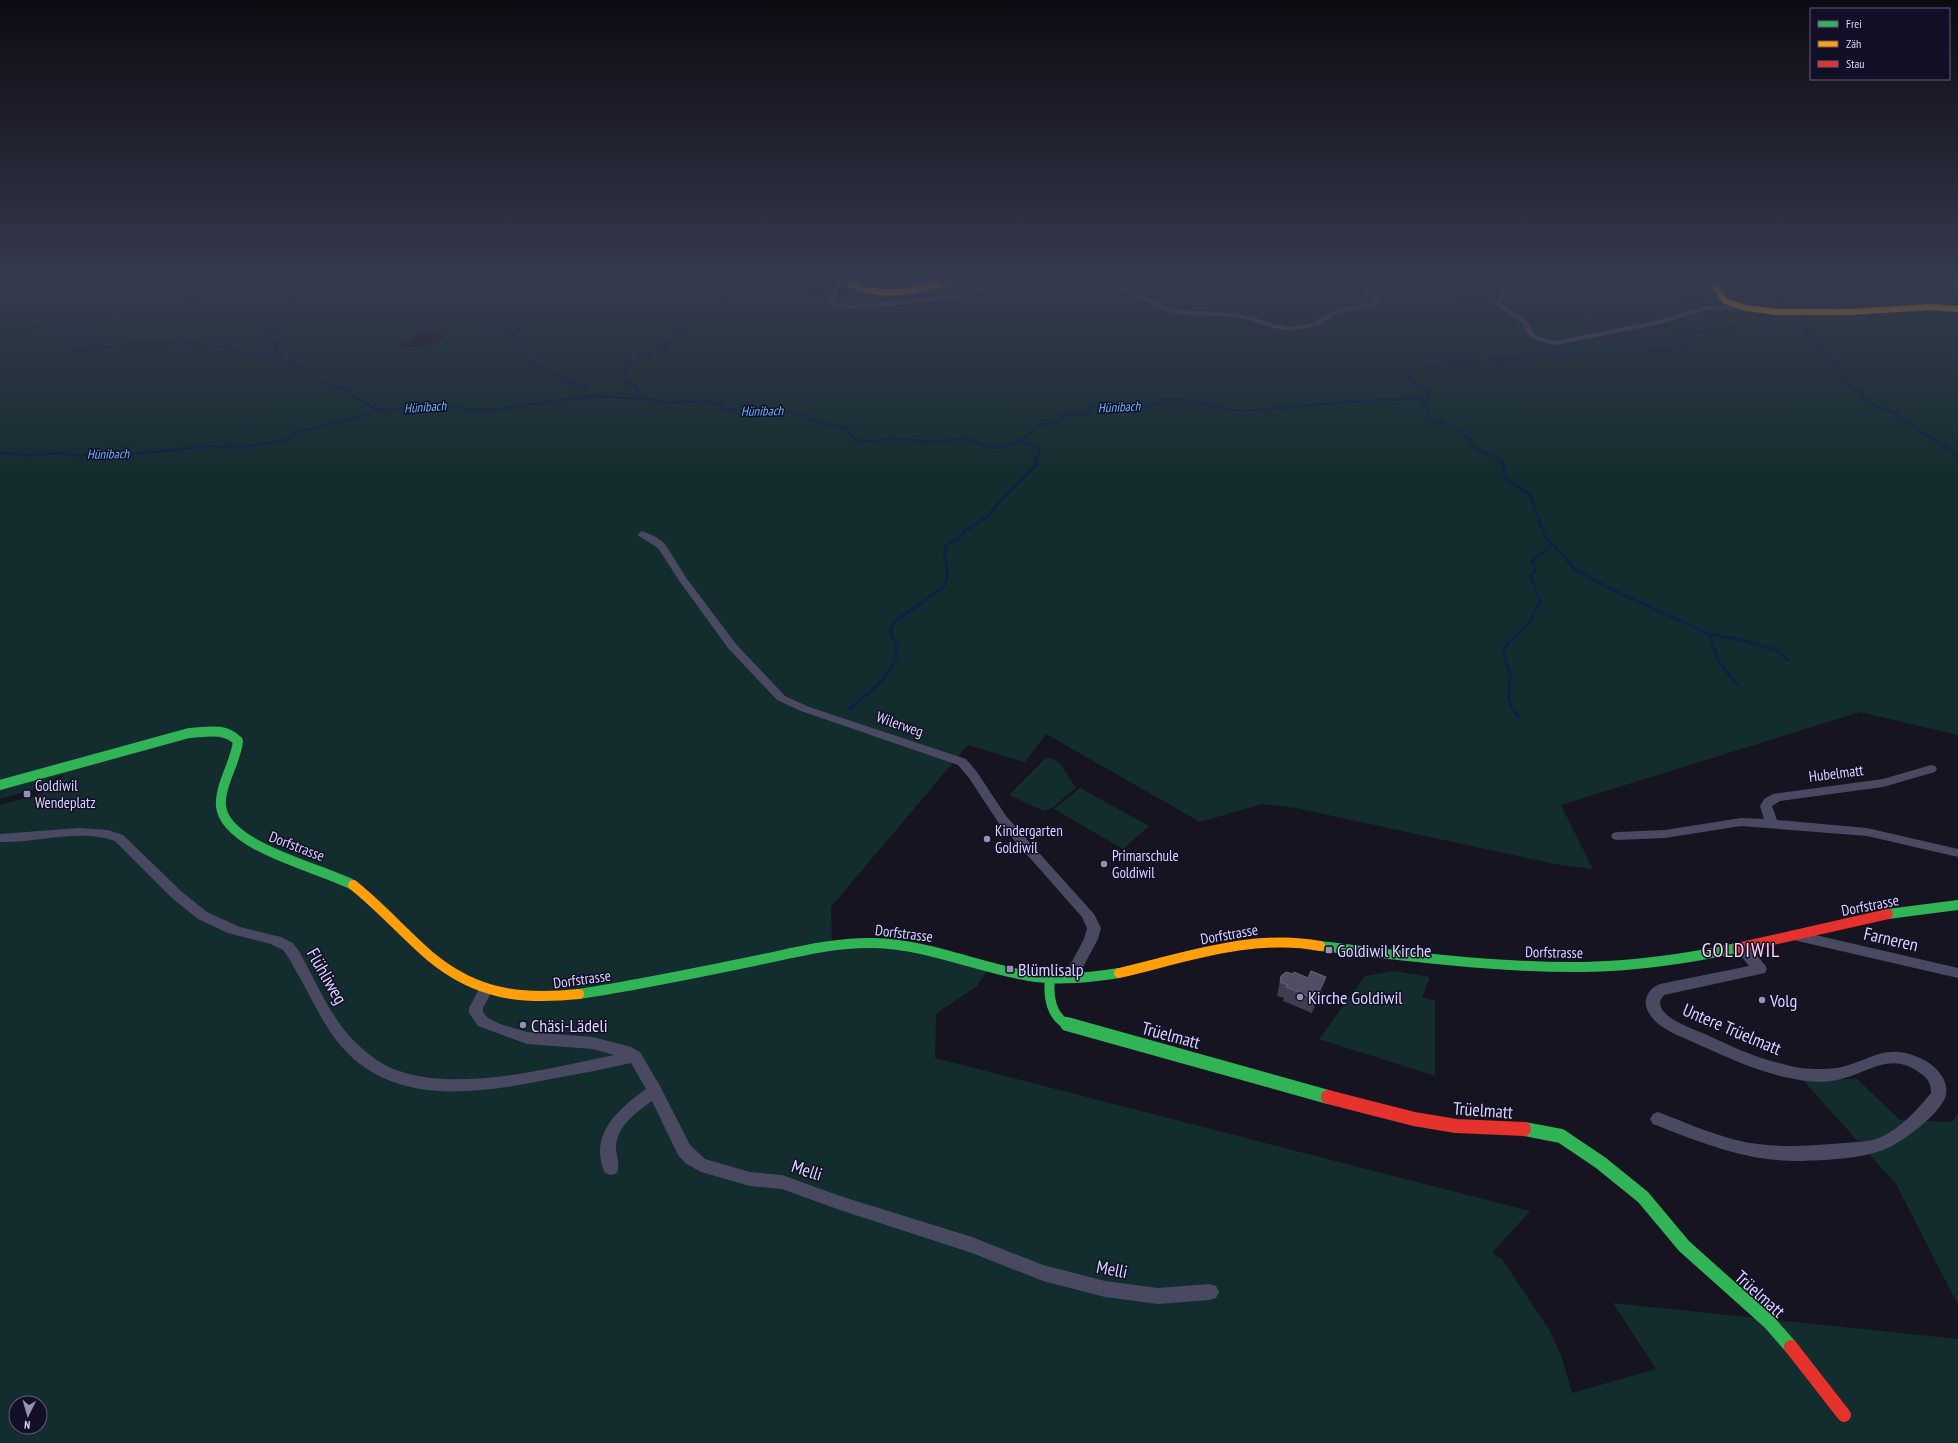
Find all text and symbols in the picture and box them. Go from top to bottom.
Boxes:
legend [1810,8,1950,80]
text: Frei [1846,16,1862,31]
text: Zäh [1846,36,1861,51]
text: Stau [1846,56,1864,71]
water label: Hünibach [403,397,448,417]
water label: Hünibach [1097,397,1142,417]
water label: Hünibach [741,402,785,420]
water label: Hünibach [87,445,131,463]
street label: Wilerweg [874,707,926,741]
street label: Hubelmatt [1808,760,1864,786]
place label: Goldiwil Wendeplatz [35,776,96,812]
marker: Goldiwil Wendeplatz [22,789,32,799]
place label: Kindergarten Goldiwil [995,821,1063,857]
street label: Dorfstrasse [267,827,327,865]
marker: Kindergarten Goldiwil [982,834,992,844]
place label: Primarschule Goldiwil [1112,846,1179,882]
marker: Primarschule Goldiwil [1099,859,1109,869]
street label: Dorfstrasse [1840,890,1900,920]
street label: Dorfstrasse [874,920,934,946]
street label: Dorfstrasse [1199,920,1259,948]
street label: Farneren [1862,922,1920,956]
district label: GOLDIWIL [1702,937,1780,963]
place label: Goldiwil Kirche [1337,939,1432,962]
street label: Dorfstrasse [1525,942,1583,962]
street label: Flühliweg [302,944,352,1008]
marker: Goldiwil Kirche [1324,945,1334,955]
place label: Blümlisalp [1018,958,1084,981]
marker: Blümlisalp [1005,964,1015,974]
street label: Dorfstrasse [552,966,612,992]
place label: Kirche Goldiwil [1308,986,1403,1009]
place label: Volg [1769,989,1797,1012]
marker: Kirche Goldiwil [1295,992,1305,1002]
marker: Volg [1757,995,1767,1005]
street label: Untere Trüelmatt [1679,998,1785,1060]
place label: Chäsi-Lädeli [531,1014,608,1037]
street label: Trüelmatt [1139,1016,1203,1054]
marker: Chäsi-Lädeli [518,1020,528,1030]
street label: Trüelmatt [1452,1096,1514,1124]
street label: Melli [789,1154,825,1186]
street label: Melli [1094,1255,1130,1283]
street label: Trüelmatt [1730,1265,1790,1323]
north arrow [8,1395,48,1435]
text: N [24,1418,31,1432]

